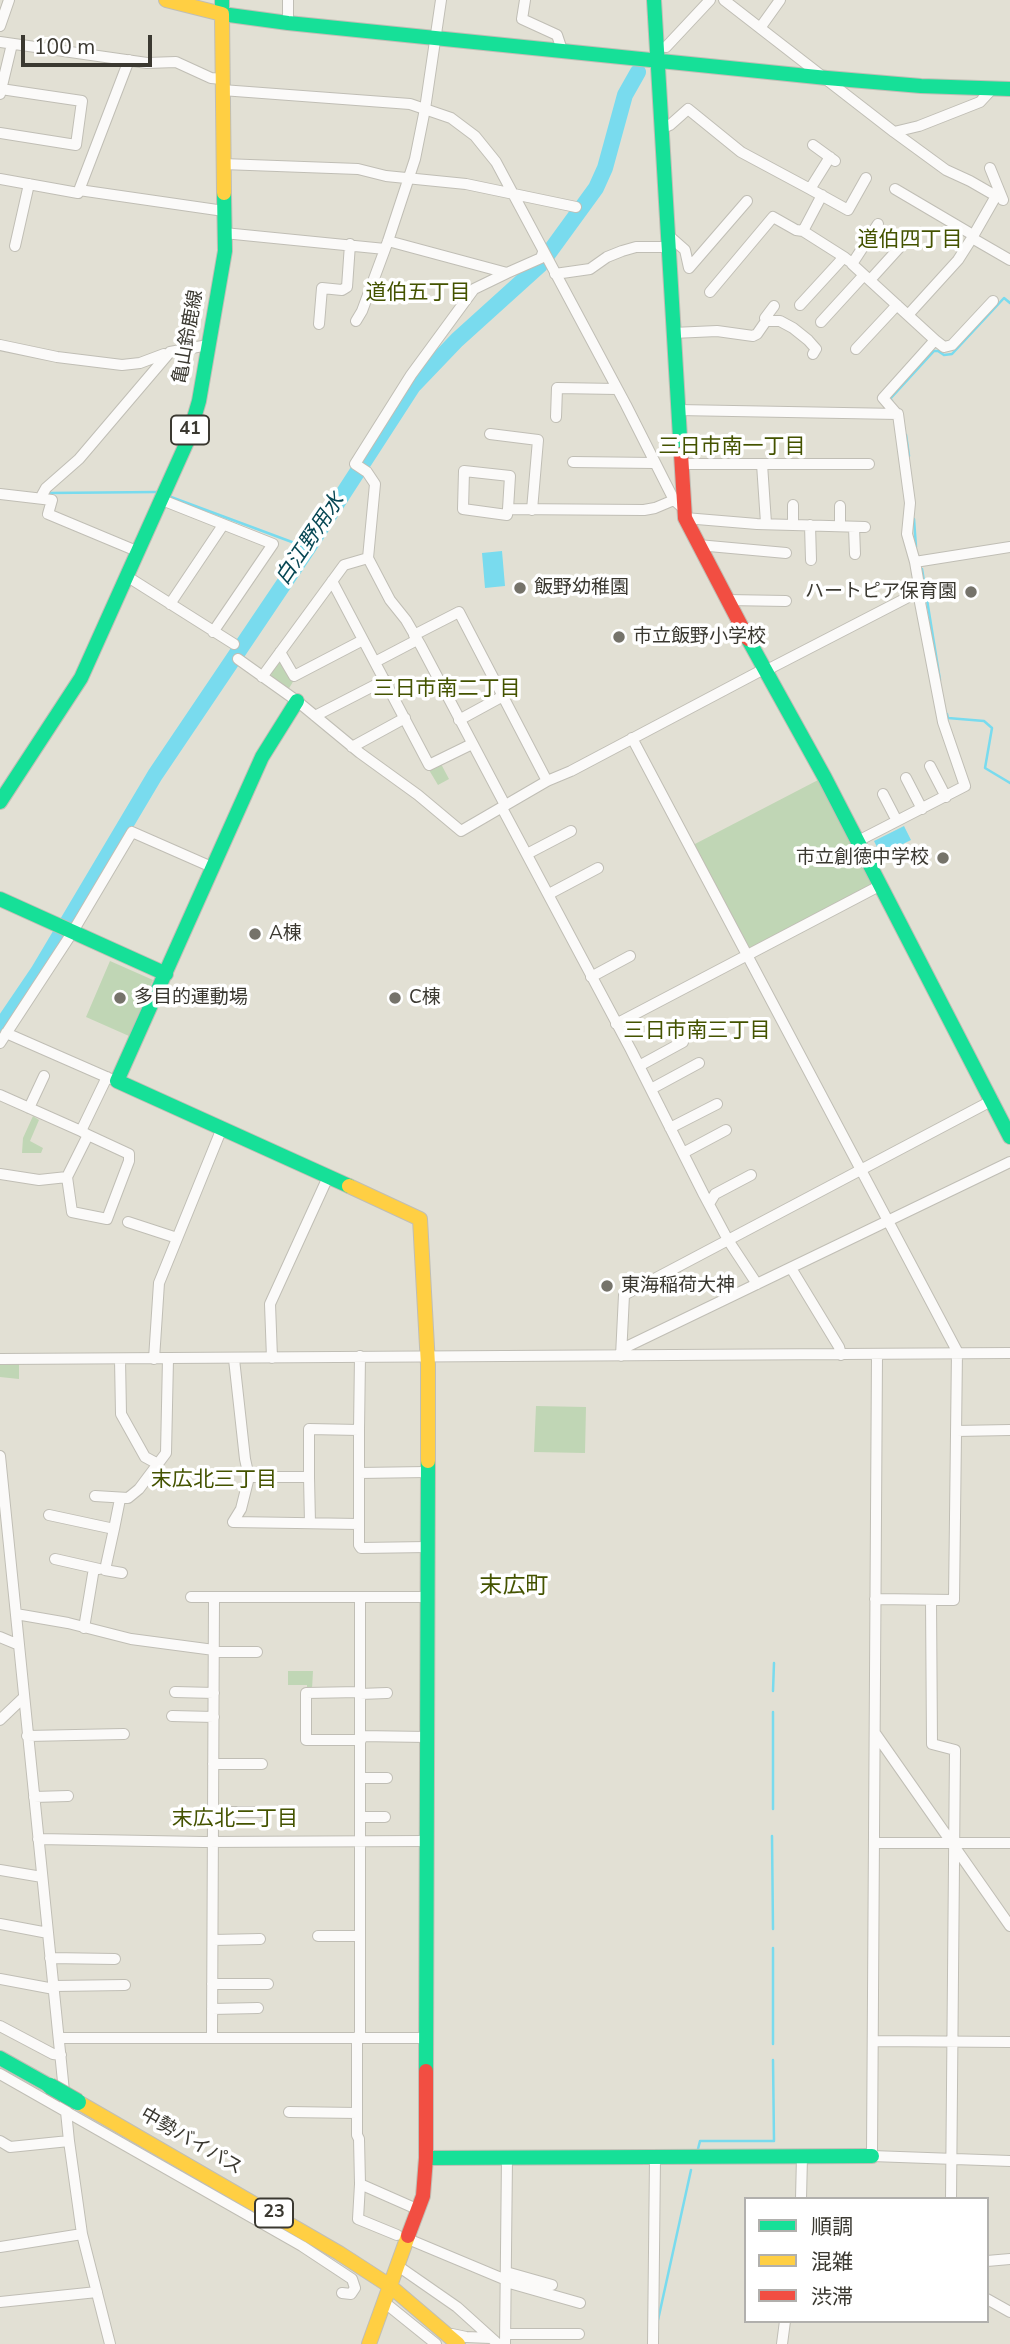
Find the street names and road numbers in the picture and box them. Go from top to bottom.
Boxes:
street label: 亀山鈴鹿線 [170,288,208,386]
road number: 41 [171,416,209,444]
street label: 中勢バイパス [136,2104,246,2180]
road number: 23 [255,2199,293,2228]

